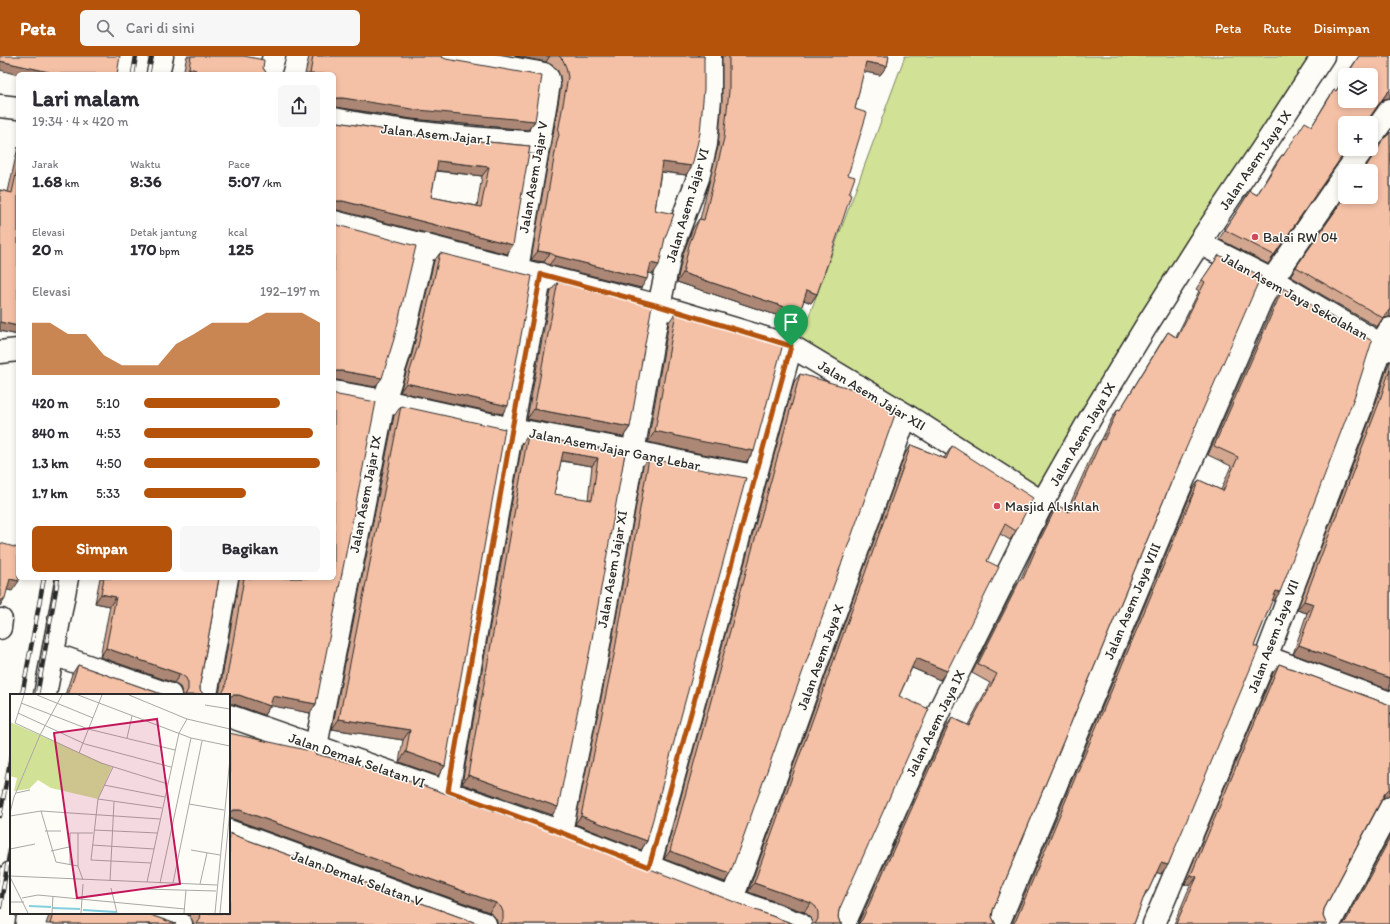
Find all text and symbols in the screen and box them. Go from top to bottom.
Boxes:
search box [80,10,360,46]
text: Peta [20,17,56,40]
icon: search [94,17,116,39]
text: Cari di sini [126,19,195,37]
text: Peta [1215,20,1241,37]
text: Rute [1263,20,1291,37]
text: Disimpan [1313,20,1370,37]
map controls [1338,68,1378,204]
button: layers [1338,68,1378,108]
text: Lari malam [32,85,139,112]
button: share [278,85,320,127]
street label: Jalan Asem Jaya IX [1216,107,1295,213]
text: 19:34 · 4 × 420 m [32,114,128,129]
button: + [1338,116,1378,156]
street label: Jalan Asem Jajar V [515,119,552,234]
street label: Jalan Asem Jajar I [380,120,492,149]
street label: Jalan Asem Jajar VI [662,146,713,264]
text: Jarak [32,158,58,171]
text: Waktu [130,158,161,171]
text: Pace [228,158,250,171]
button: − [1338,164,1378,204]
text: 1.68 [32,171,62,191]
text: 8:36 [130,171,162,191]
text: 5:07 [228,171,260,191]
text: km [62,177,79,190]
text: /km [260,177,282,190]
text: Elevasi [32,226,65,239]
text: Detak jantung [130,226,197,239]
text: kcal [228,226,248,239]
place label: Balai RW 04 [1263,229,1338,246]
marker: Balai RW 04 [1250,232,1260,242]
text: 20 [32,239,51,259]
text: 170 [130,239,157,259]
text: 125 [228,239,254,259]
text: m [51,245,63,258]
text: bpm [157,245,180,258]
street label: Jalan Asem Jaya Sekolahan [1219,249,1371,344]
text: Elevasi [32,284,71,299]
text: 192–197 m [260,284,320,299]
pin [774,305,808,346]
icon: arrive [780,311,802,333]
street label: Jalan Asem Jajar XII [815,357,929,434]
street label: Jalan Asem Jaya IX [1046,379,1119,489]
text: 420 m [32,396,69,411]
text: 5:10 [96,396,120,411]
street label: Jalan Asem Jajar Gang Lebar [528,425,702,474]
text: 840 m [32,426,69,441]
text: 4:53 [96,426,121,441]
street label: Jalan Asem Jajar IX [346,434,385,554]
text: 1.3 km [32,456,68,471]
text: 4:50 [96,456,122,471]
text: 1.7 km [32,486,68,501]
text: 5:33 [96,486,120,501]
place label: Masjid Al Ishlah [1005,498,1099,515]
marker: Masjid Al Ishlah [992,501,1002,511]
street label: Jalan Asem Jajar XI [594,509,631,629]
button: Simpan [32,526,172,572]
button: Bagikan [180,526,320,572]
street label: Jalan Asem Jaya VIII [1100,540,1165,662]
street label: Jalan Asem Jaya VII [1244,577,1303,695]
street label: Jalan Asem Jaya X [793,602,848,712]
street label: Jalan Asem Jaya IX [902,667,969,779]
inset map [10,694,230,914]
street label: Jalan Demak Selatan VI [286,729,427,792]
street label: Jalan Demak Selatan V [289,847,425,910]

